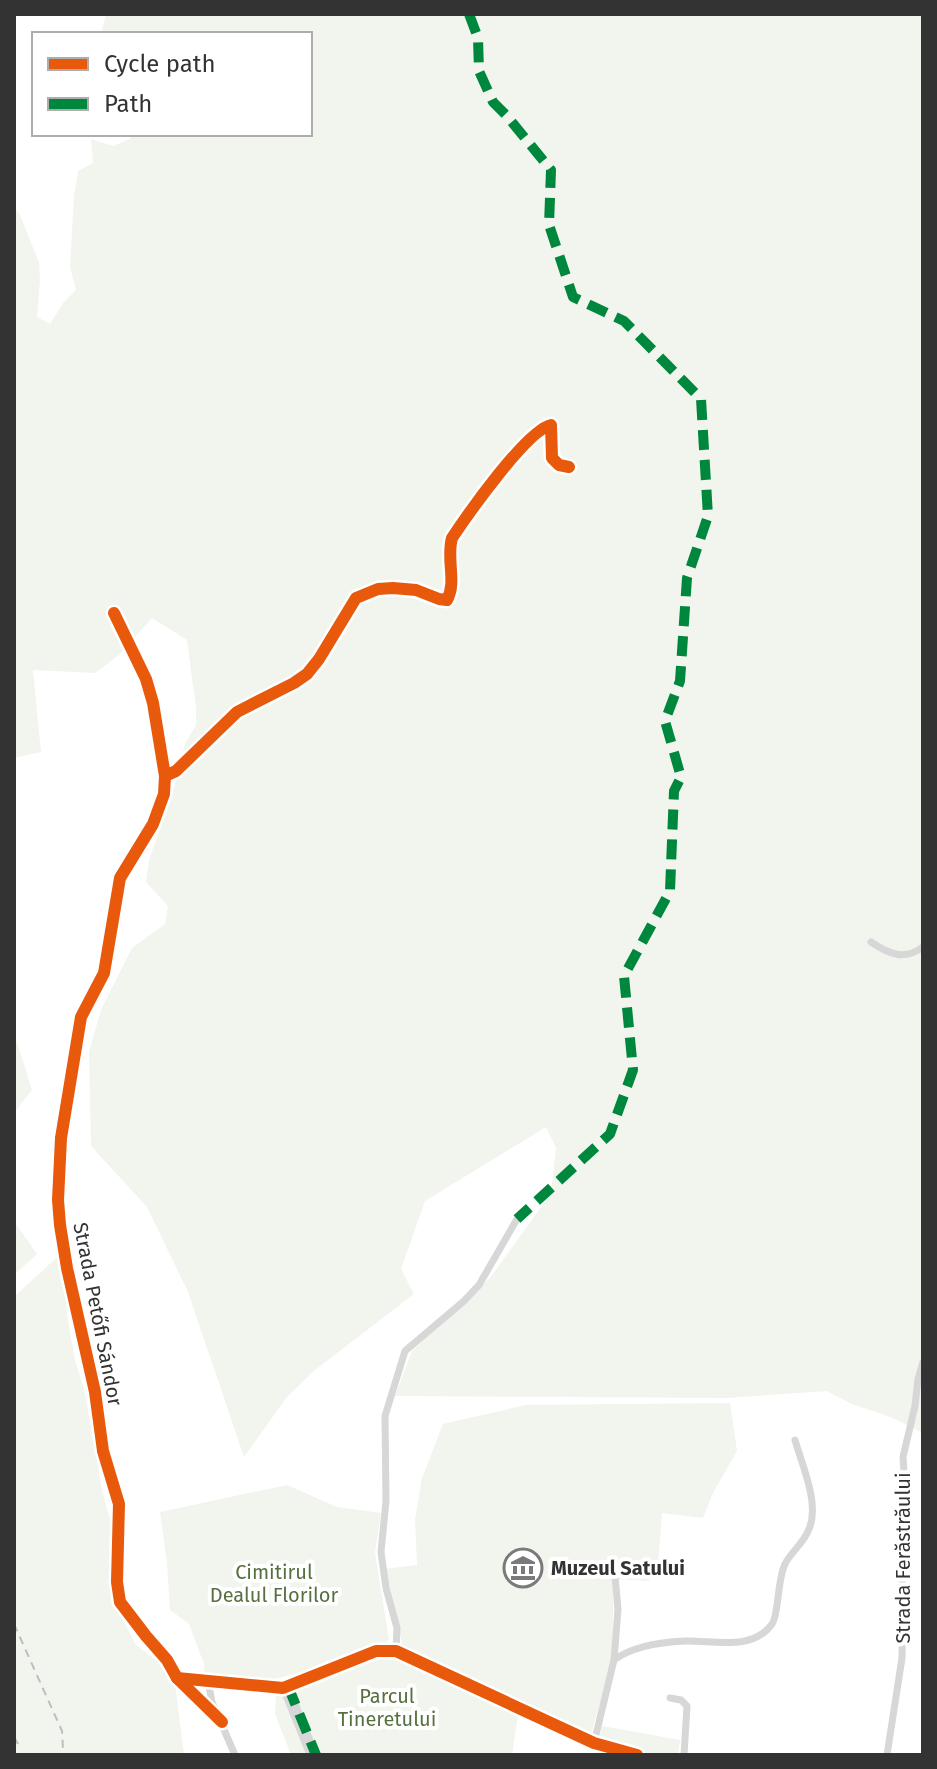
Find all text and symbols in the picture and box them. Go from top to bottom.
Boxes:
legend [32,32,312,136]
text: Cycle path [104,50,216,78]
text: Path [104,90,152,118]
street label: Strada Petőfi Sándor [68,1220,128,1408]
street label: Strada Ferăstrăului [891,1472,915,1644]
museum icon: Muzeul Satului [502,1547,544,1589]
place label: Muzeul Satului [551,1556,685,1580]
park label: Cimitirul Dealul Florilor [210,1560,339,1607]
park label: Parcul Tineretului [338,1684,436,1731]

